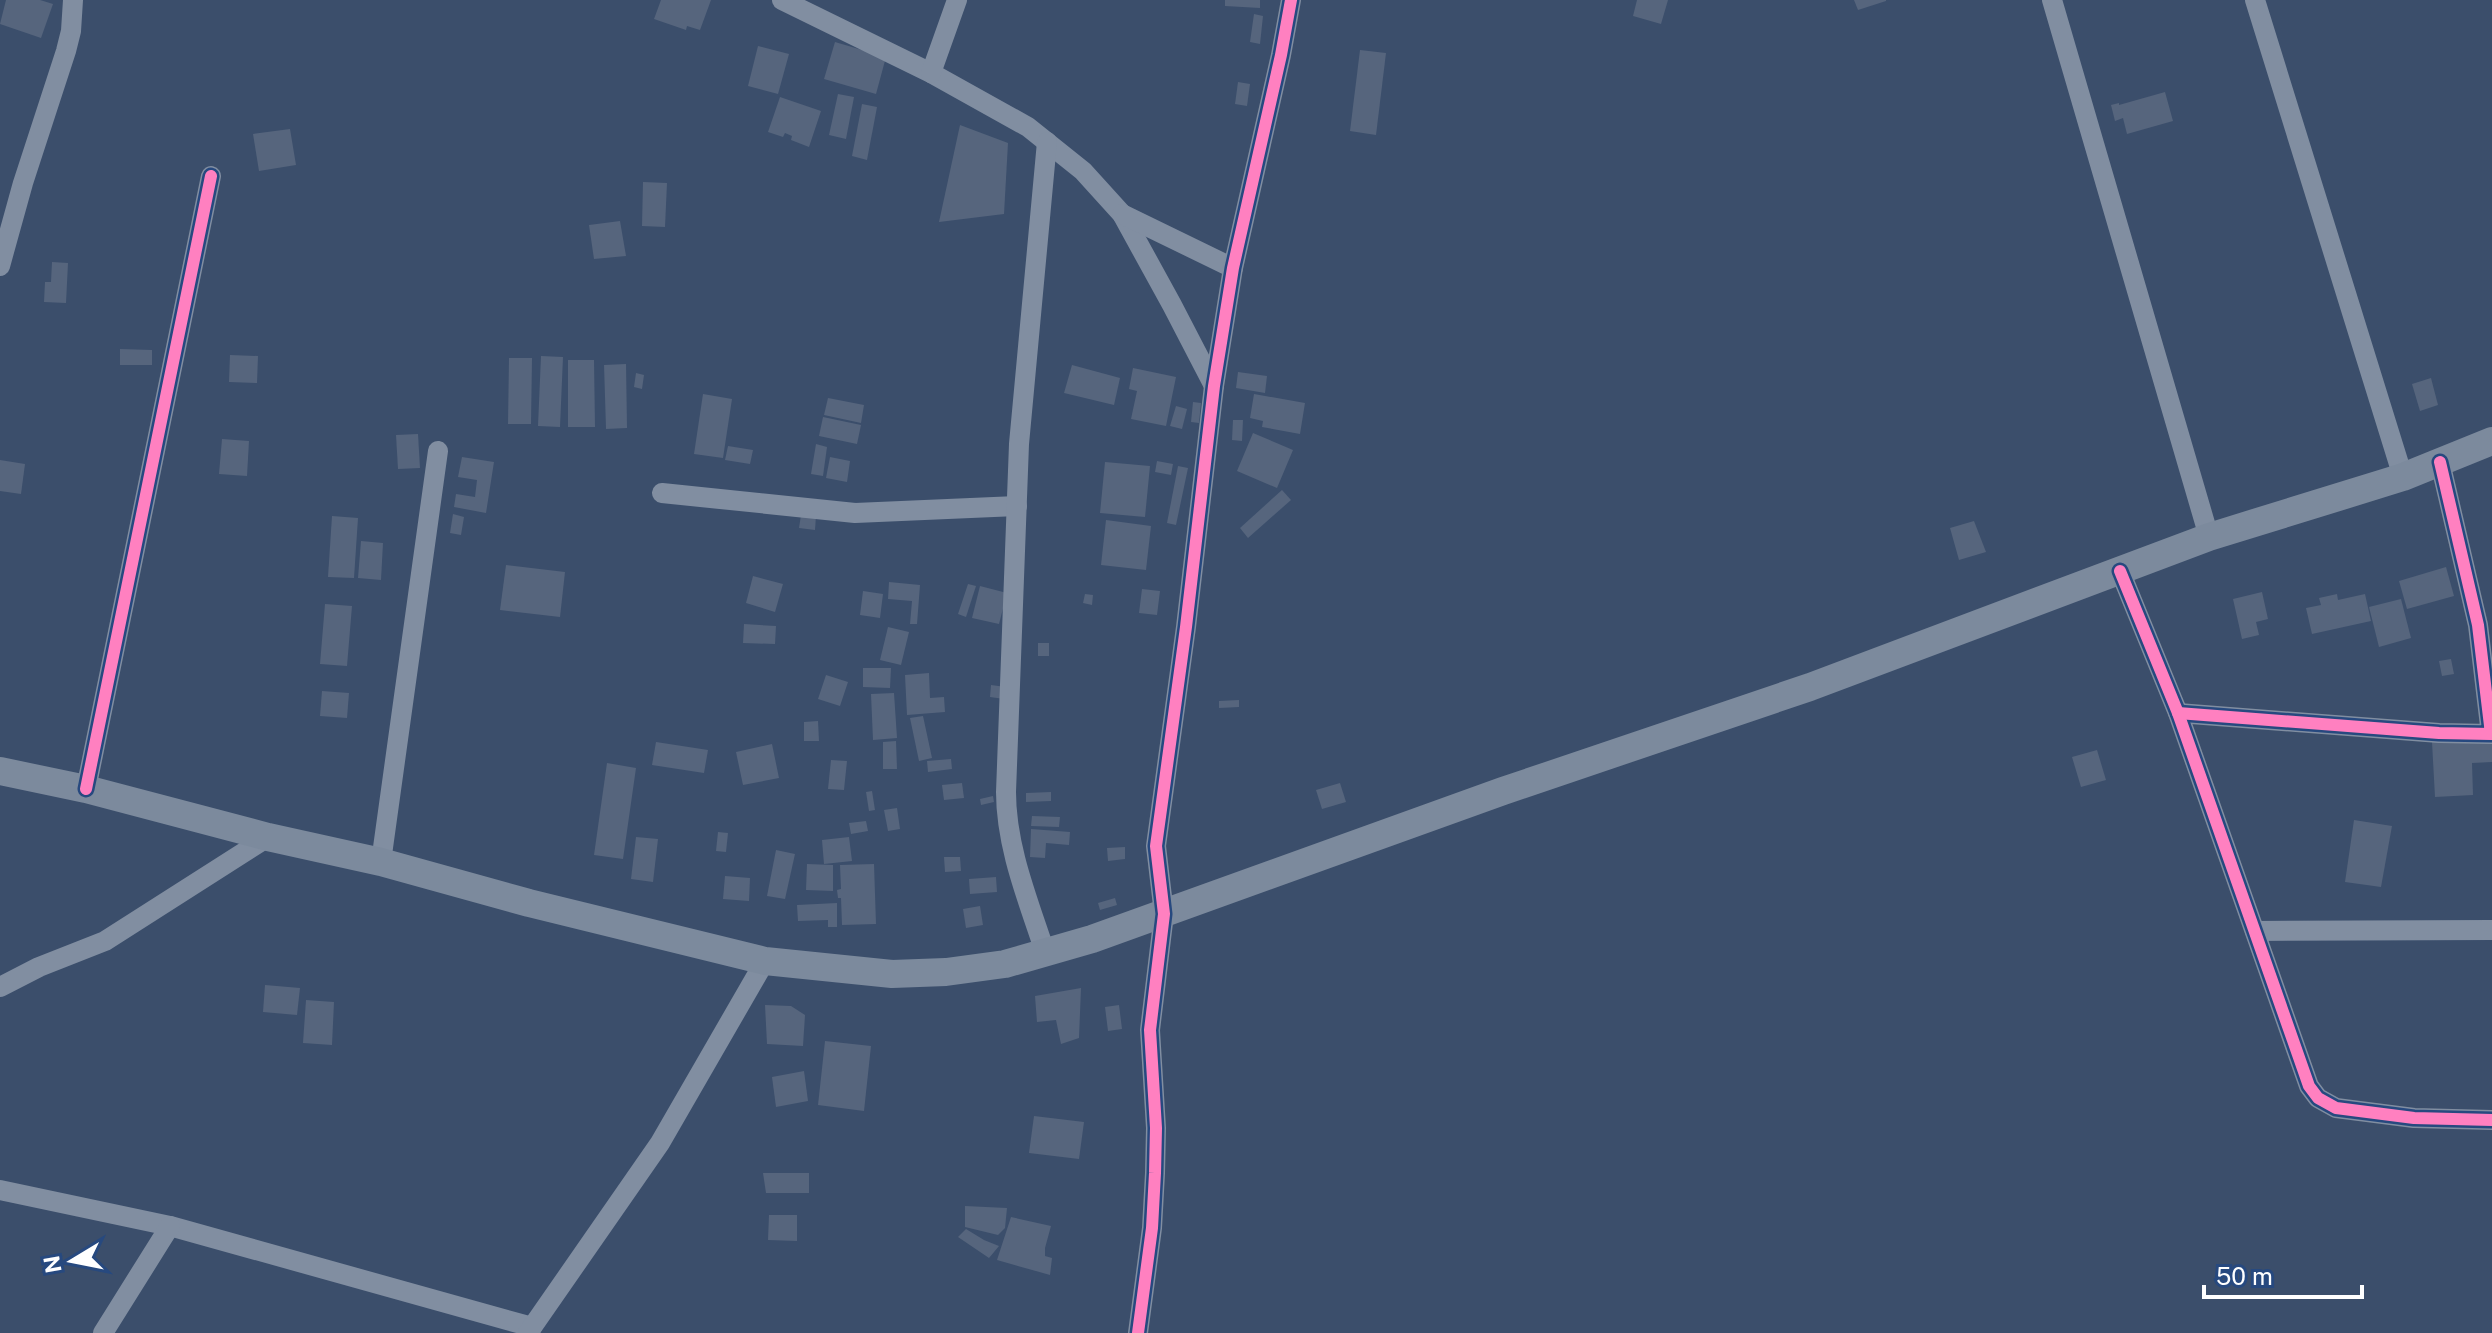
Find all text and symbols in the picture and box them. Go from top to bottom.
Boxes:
north arrow [32,1221,112,1301]
scale bar [2204,1249,2362,1299]
text: N [38,1254,67,1275]
text: 50 m [2216,1262,2273,1290]

